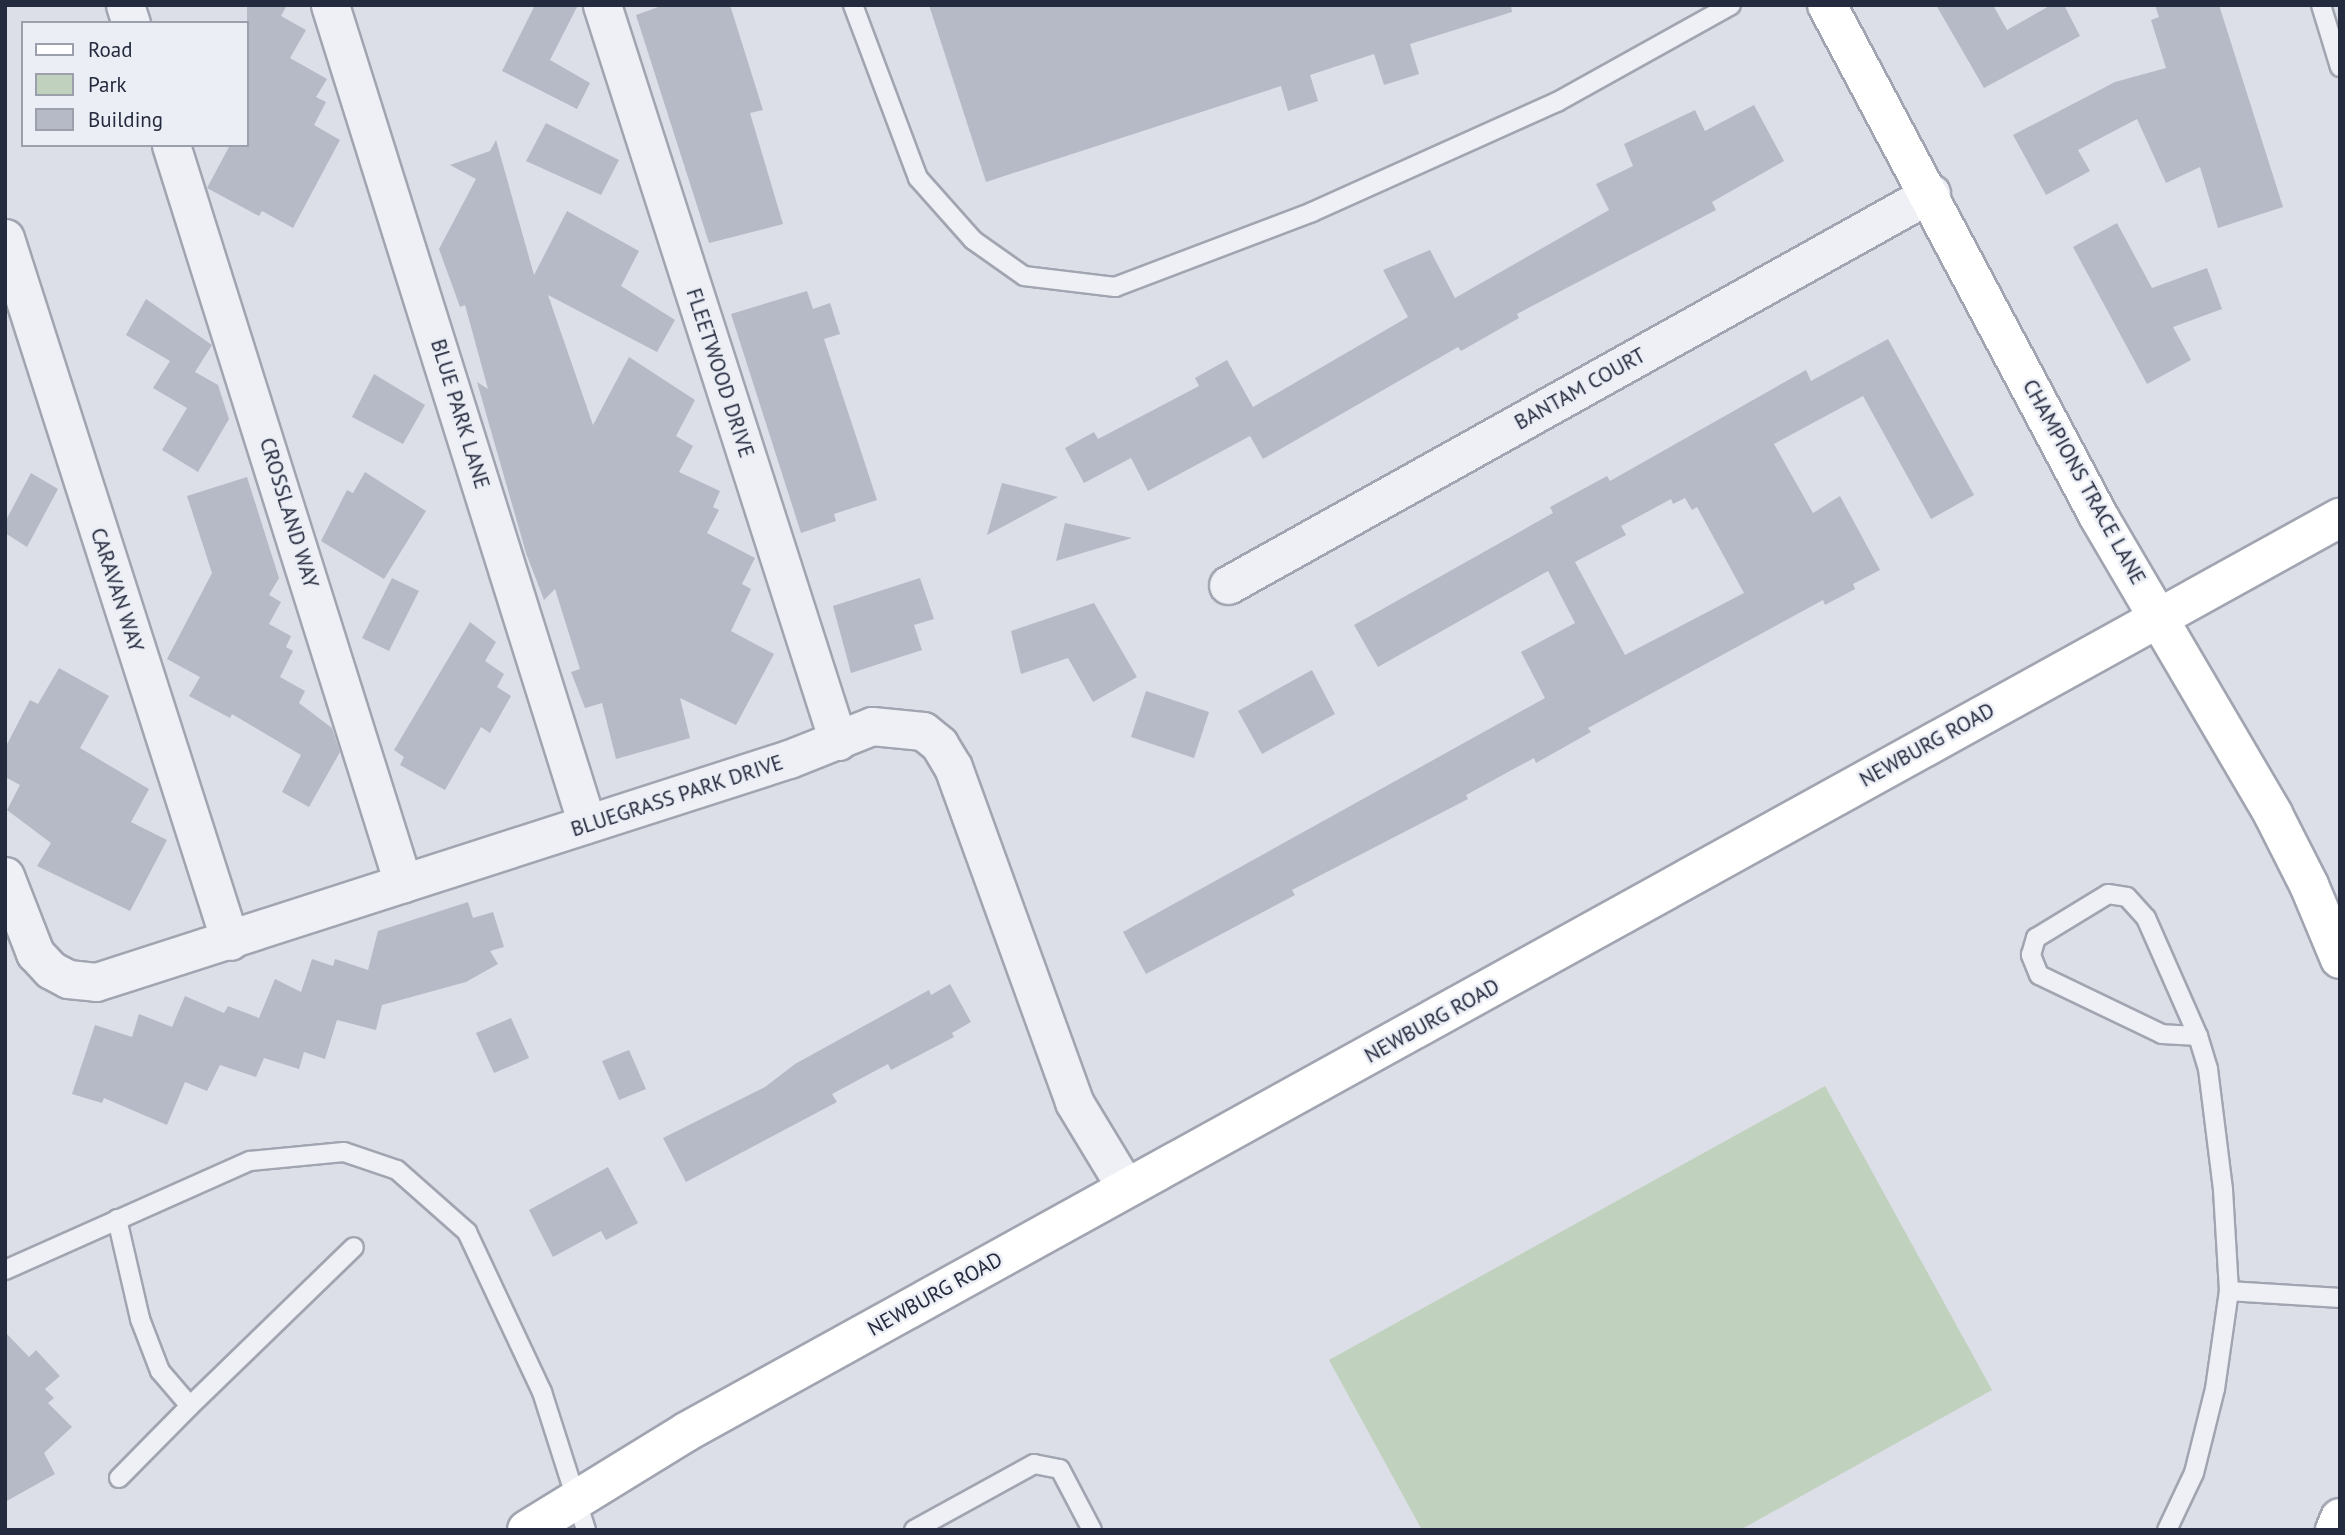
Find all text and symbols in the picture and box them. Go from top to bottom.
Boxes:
legend [21,21,248,147]
text: Road [88,36,132,63]
text: Park [88,71,127,98]
text: Building [88,106,163,133]
street label: FLEETWOOD DRIVE [681,285,759,461]
street label: BLUE PARK LANE [425,336,495,492]
street label: BANTAM COURT [1510,343,1650,435]
street label: CHAMPIONS TRACE LANE [2017,375,2151,589]
street label: CROSSLAND WAY [254,435,324,591]
street label: CARAVAN WAY [85,525,149,655]
street label: NEWBURG ROAD [1855,698,1999,792]
street label: BLUEGRASS PARK DRIVE [567,750,787,842]
street label: NEWBURG ROAD [1360,974,1504,1068]
street label: NEWBURG ROAD [863,1247,1007,1341]

